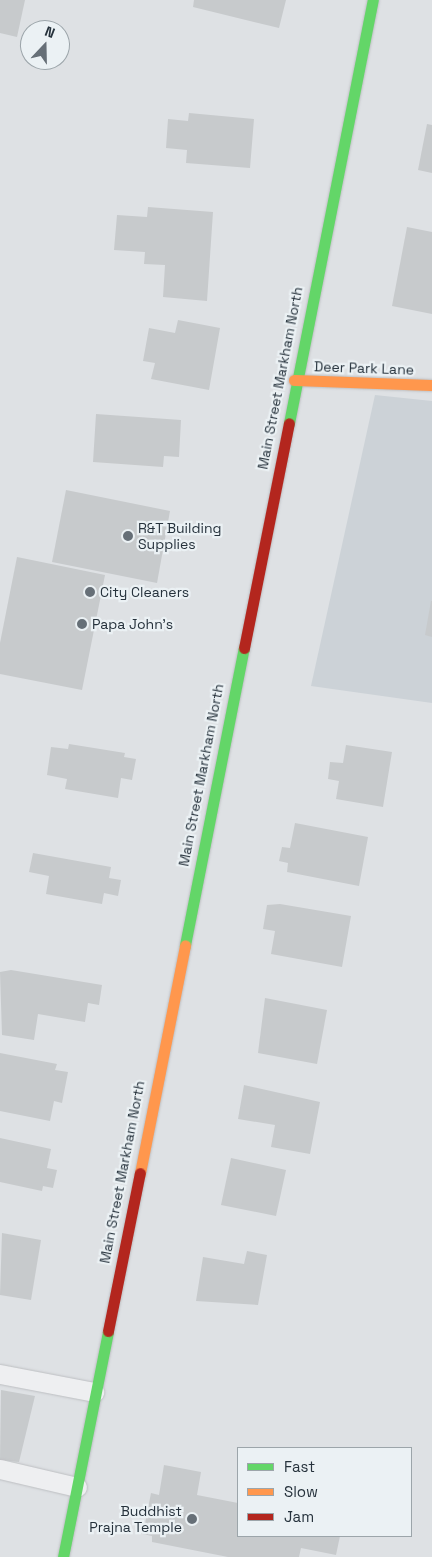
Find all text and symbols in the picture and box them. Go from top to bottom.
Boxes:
north arrow [20,20,70,70]
text: N [42,22,58,42]
street label: Main Street Markham North [254,285,306,471]
street label: Deer Park Lane [314,358,414,378]
place label: R&T Building Supplies [138,520,222,552]
marker: R&T Building Supplies [122,530,134,542]
place label: City Cleaners [100,584,189,600]
marker: City Cleaners [84,586,96,598]
place label: Papa John's [92,616,173,632]
marker: Papa John's [76,618,88,630]
street label: Main Street Markham North [175,682,227,868]
street label: Main Street Markham North [96,1079,148,1265]
legend [237,1447,412,1537]
text: Fast [284,1457,315,1476]
text: Slow [284,1482,318,1501]
place label: Buddhist Prajna Temple [89,1503,182,1535]
text: Jam [284,1507,314,1526]
marker: Buddhist Prajna Temple [186,1513,198,1525]

